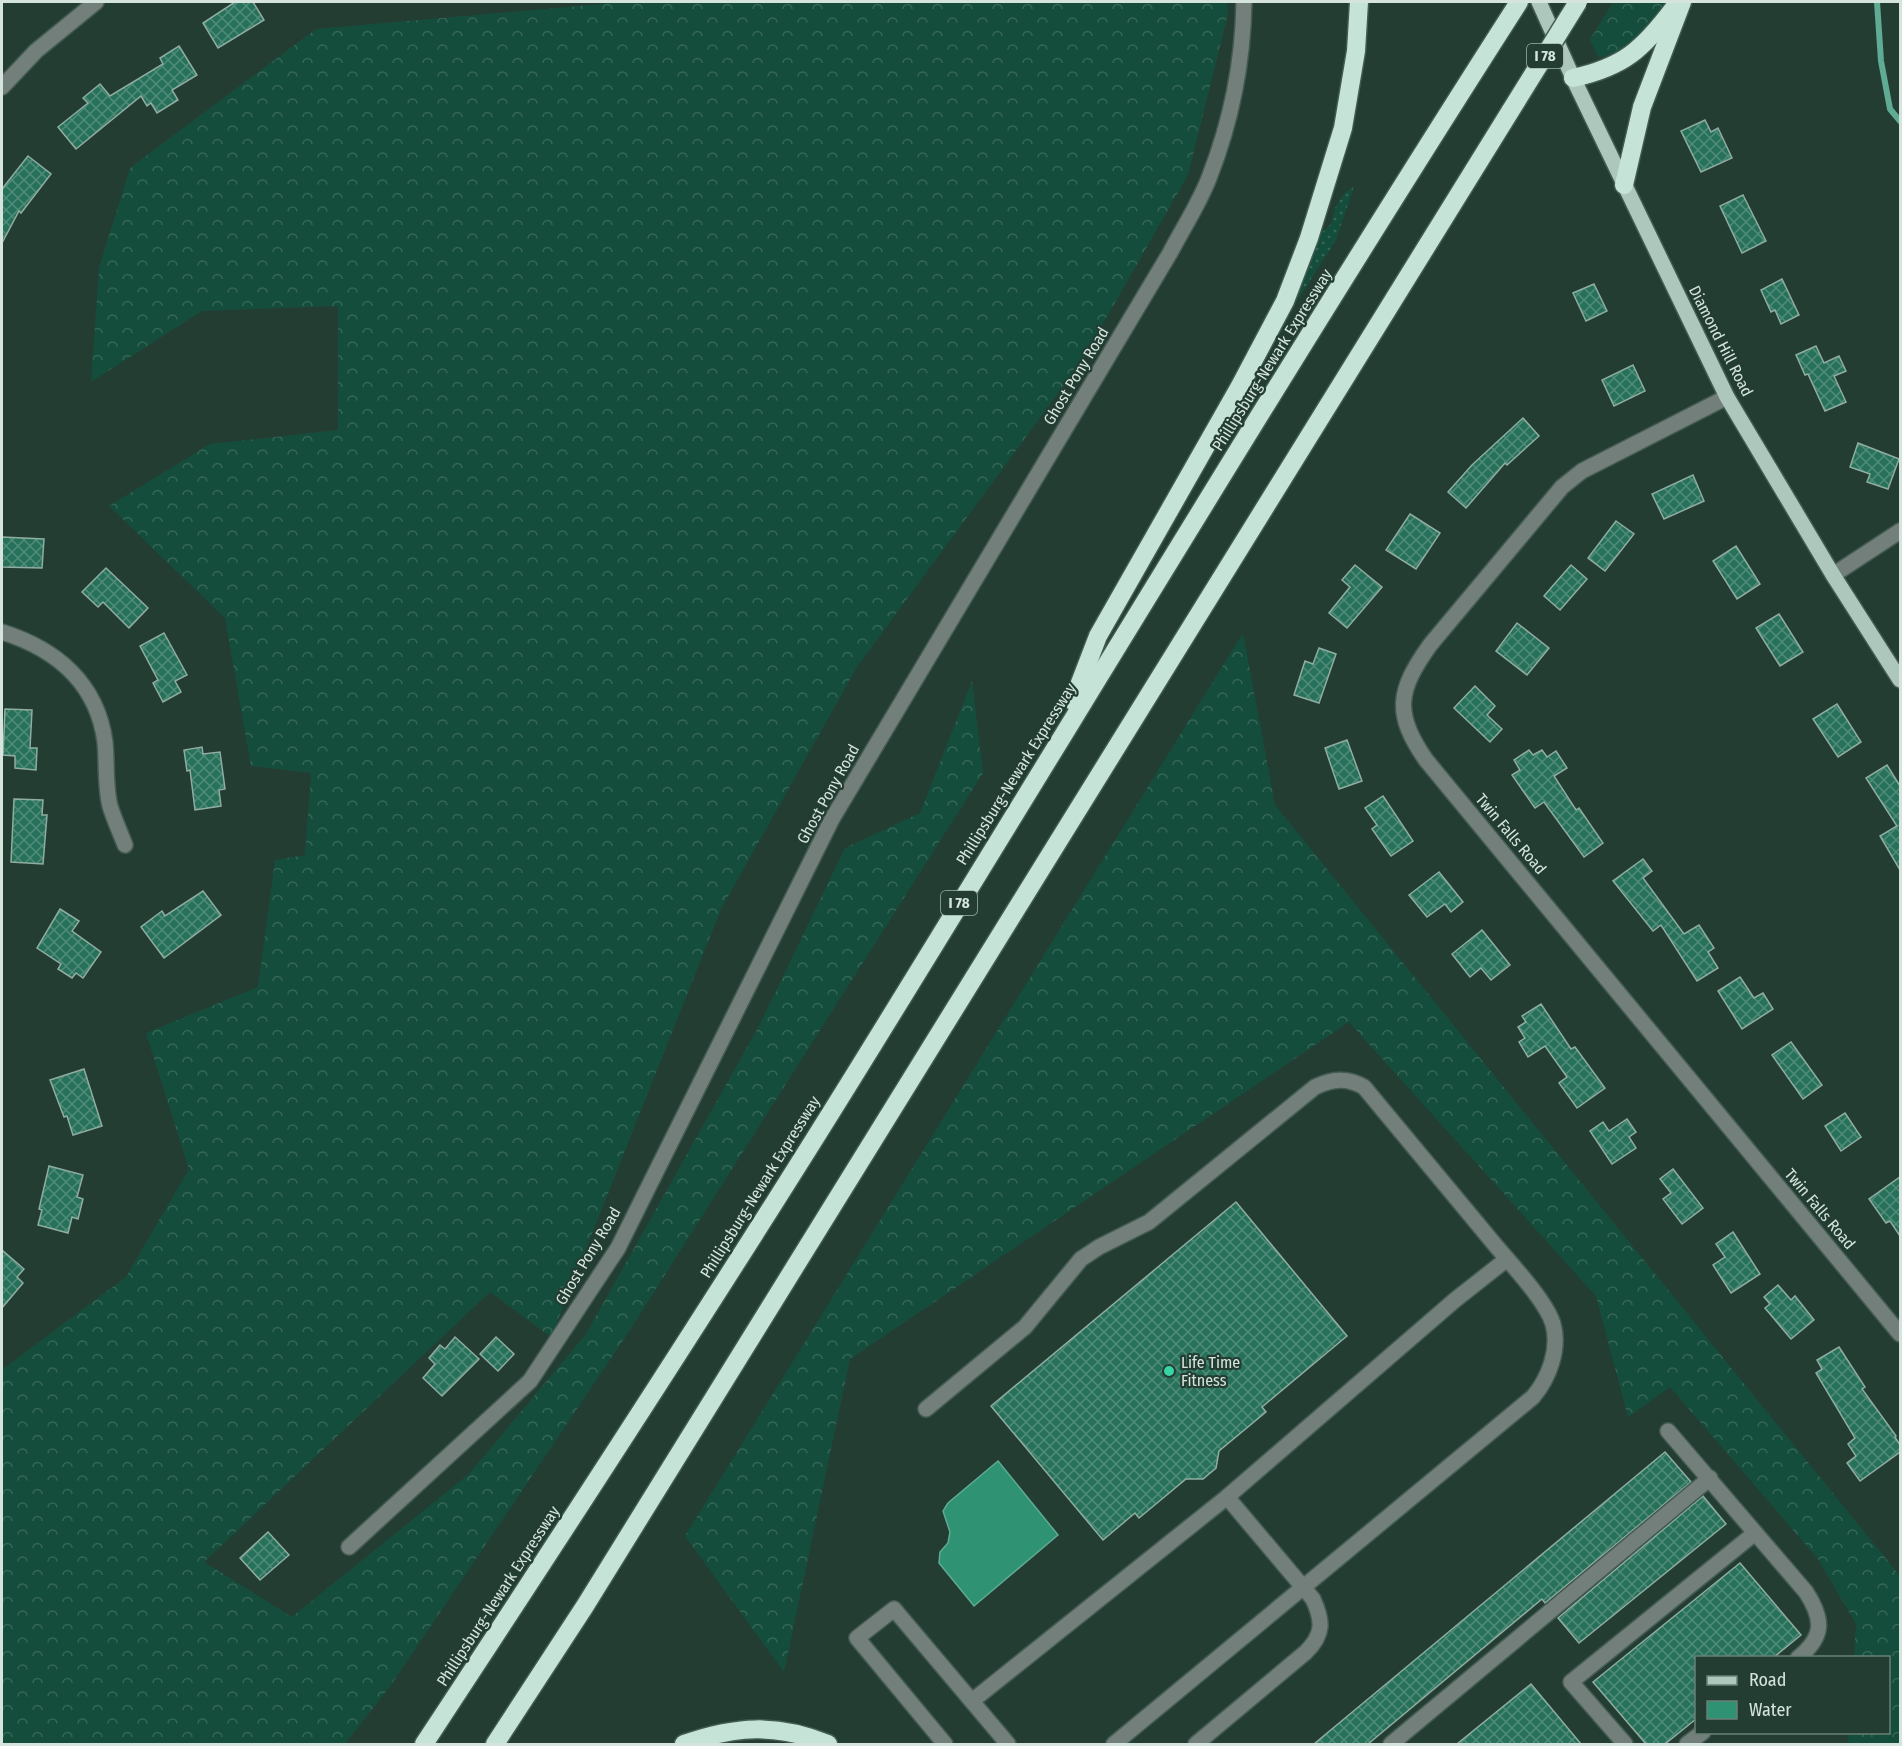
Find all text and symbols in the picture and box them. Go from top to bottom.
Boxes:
road number: I 78 [1527,44,1563,68]
street label: Phillipsburg-Newark Expressway [1208,265,1336,454]
street label: Diamond Hill Road [1685,282,1757,400]
street label: Ghost Pony Road [1039,324,1113,428]
street label: Phillipsburg-Newark Expressway [952,679,1080,868]
street label: Ghost Pony Road [793,741,863,847]
street label: Twin Falls Road [1472,790,1550,878]
road number: I 78 [941,891,977,915]
street label: Phillipsburg-Newark Expressway [696,1092,824,1281]
street label: Twin Falls Road [1781,1165,1859,1253]
street label: Ghost Pony Road [551,1204,625,1308]
place label: Life Time Fitness [1181,1353,1240,1390]
marker: Life Time Fitness [1162,1364,1176,1378]
street label: Phillipsburg-Newark Expressway [433,1502,564,1690]
legend [1695,1656,1890,1734]
text: Road [1749,1669,1786,1691]
text: Water [1749,1699,1792,1721]

